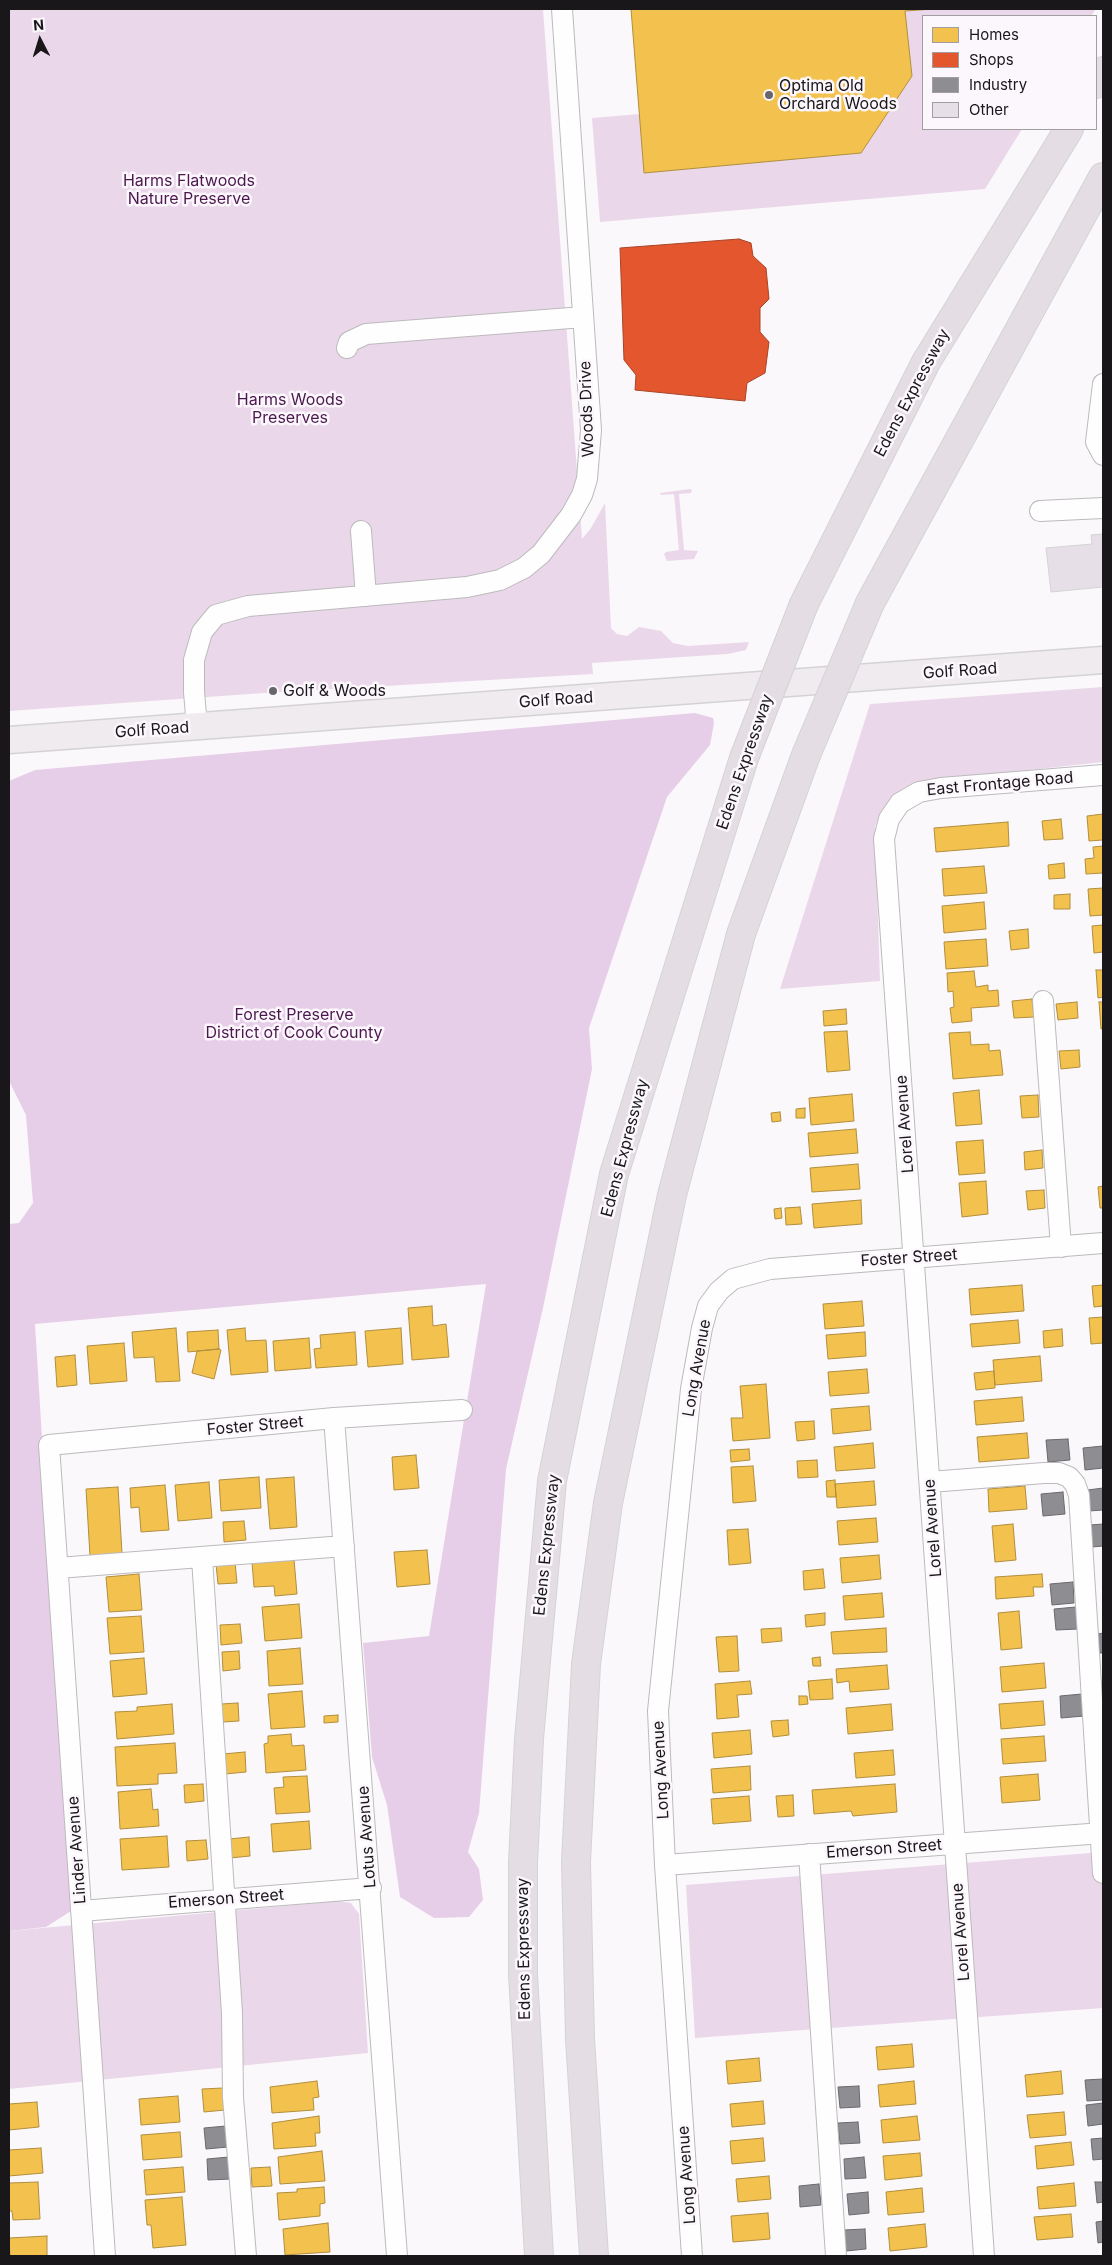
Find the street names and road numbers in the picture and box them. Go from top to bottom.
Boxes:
street label: Edens Expressway [870,326,954,460]
street label: Woods Drive [576,360,598,458]
street label: Golf Road [922,659,998,683]
street label: Golf Road [518,688,594,712]
street label: Edens Expressway [713,692,777,832]
street label: Golf Road [114,718,190,742]
street label: East Frontage Road [926,768,1074,800]
street label: Lorel Avenue [892,1074,918,1174]
street label: Edens Expressway [597,1077,653,1219]
street label: Foster Street [860,1245,958,1271]
street label: Long Avenue [679,1318,715,1418]
street label: Foster Street [206,1412,304,1440]
street label: Edens Expressway [530,1473,564,1617]
street label: Lorel Avenue [920,1478,946,1578]
street label: Long Avenue [649,1720,673,1820]
street label: Lotus Avenue [354,1785,380,1889]
street label: Linder Avenue [64,1795,90,1905]
street label: Emerson Street [825,1835,943,1863]
street label: Edens Expressway [513,1878,535,2020]
street label: Lorel Avenue [948,1882,974,1982]
street label: Emerson Street [167,1885,285,1913]
street label: Long Avenue [674,2125,700,2225]

